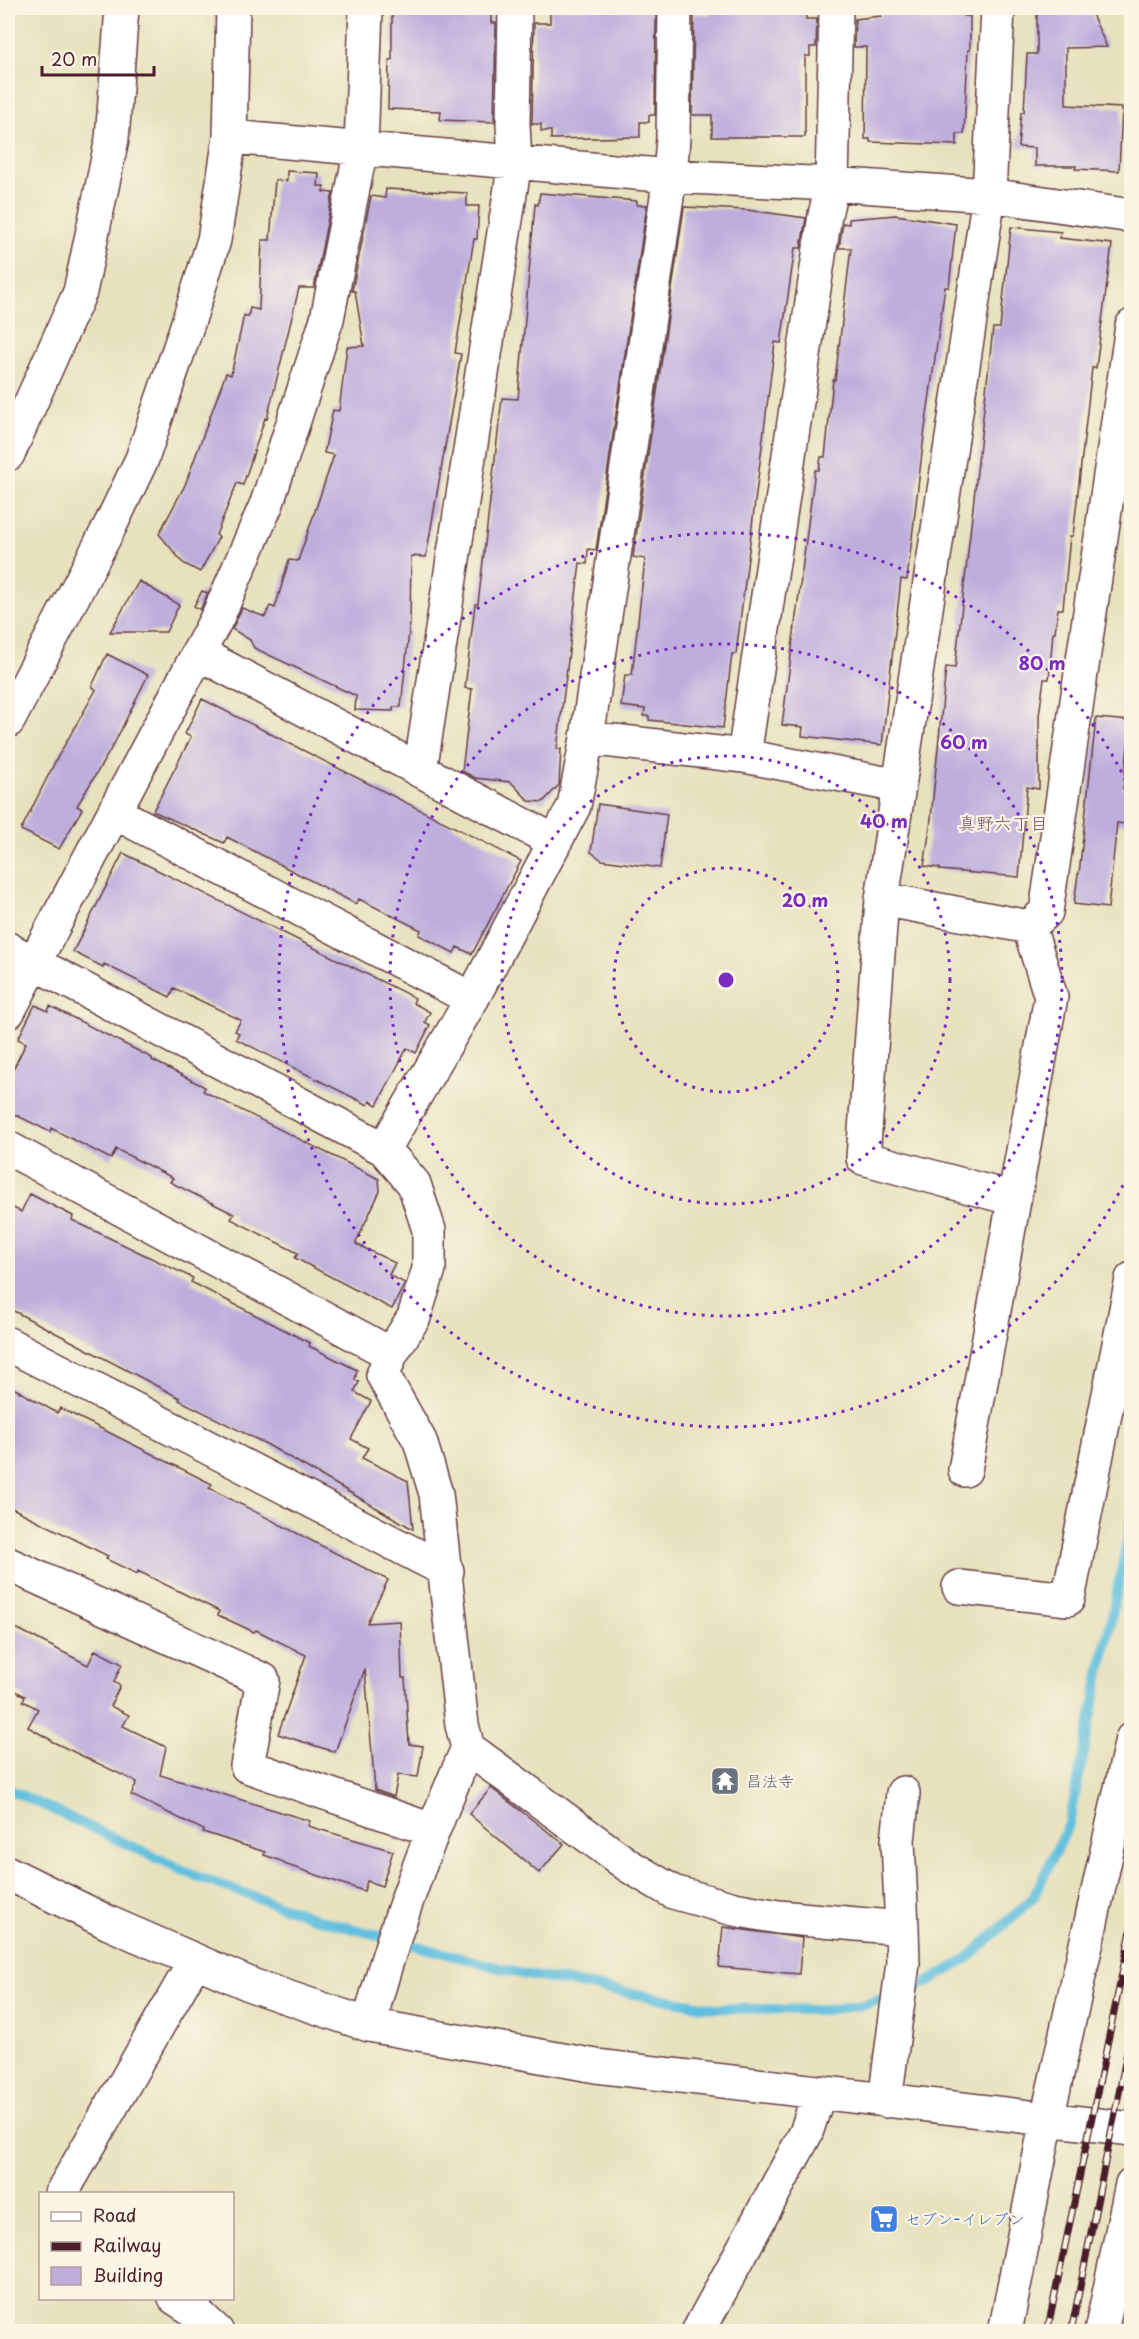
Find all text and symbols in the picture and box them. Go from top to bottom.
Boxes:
scale bar [42,39,154,77]
text: 20 m [51,45,97,72]
text: 80 m [1018,649,1066,676]
text: 60 m [940,728,988,755]
text: 40 m [860,807,908,834]
district label: 真野六丁目 [958,809,1048,836]
text: 20 m [782,886,828,913]
centre of rings [716,970,736,990]
temple icon: 昌法寺 [709,1765,741,1797]
place label: 昌法寺 [746,1768,794,1792]
legend [39,2192,234,2300]
text: Road [93,2201,137,2228]
supermarket icon: セブン-イレブン [868,2203,900,2235]
place label: セブン-イレブン [905,2206,1025,2230]
text: Railway [93,2231,161,2258]
text: Building [93,2261,163,2288]

